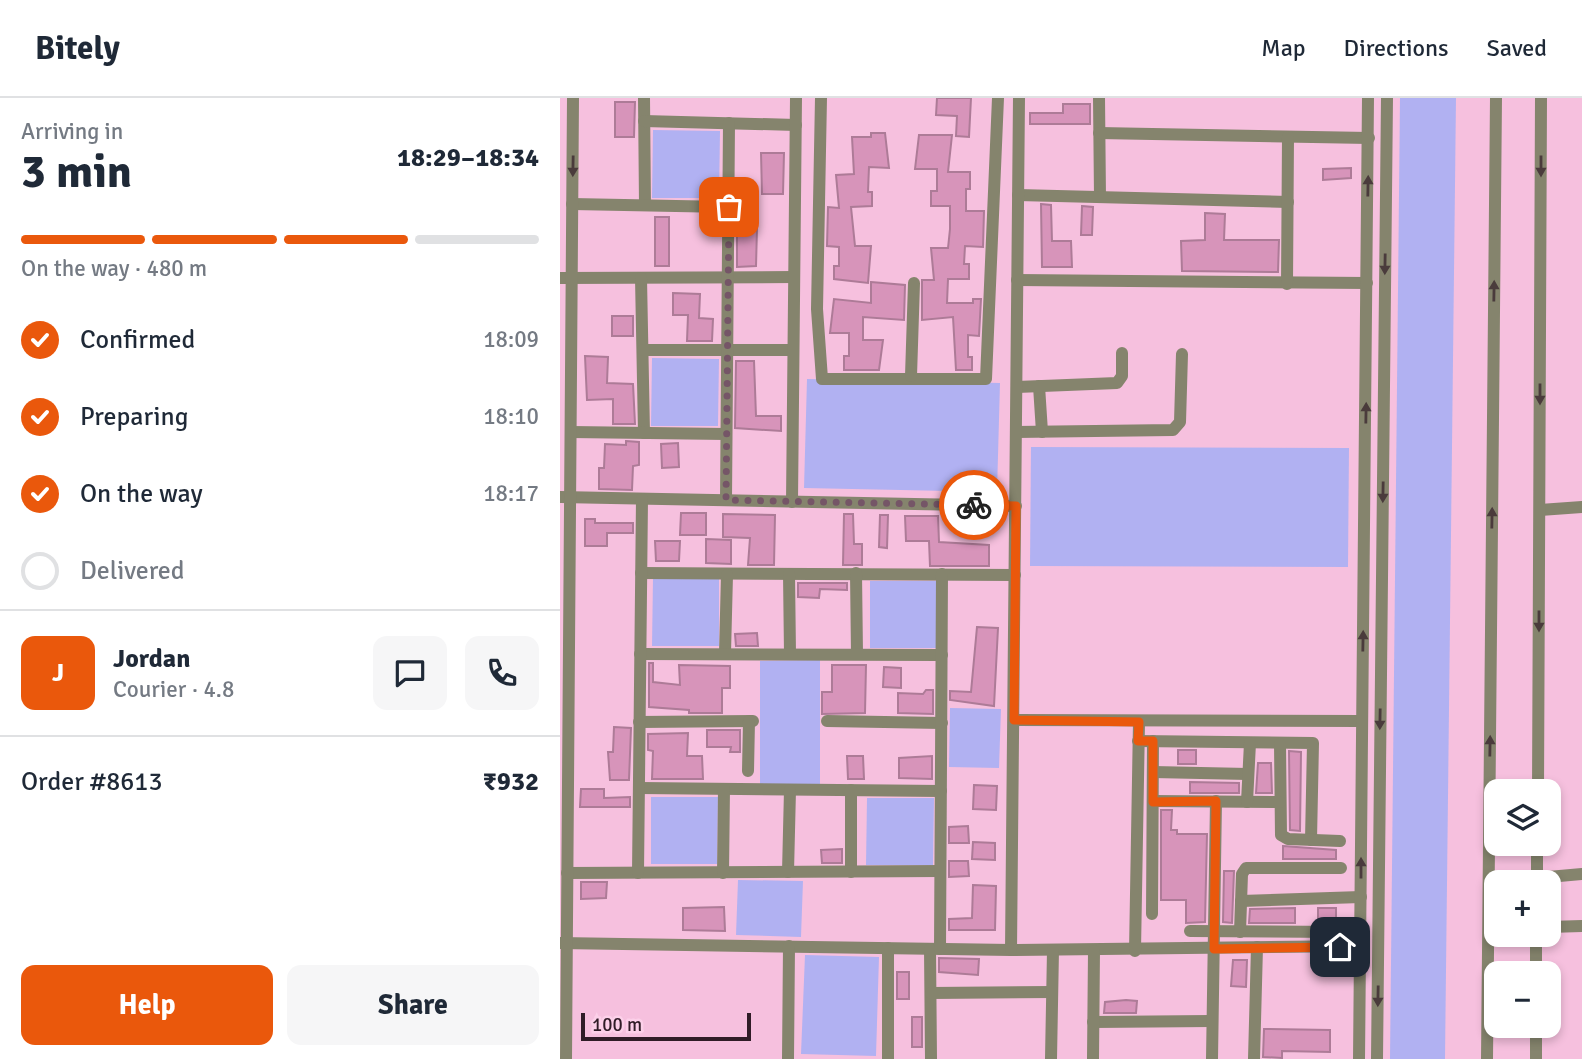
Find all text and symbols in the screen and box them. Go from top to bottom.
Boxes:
text: Bitely [35,28,120,69]
text: Map [1261,33,1306,63]
text: Directions [1344,33,1449,63]
text: Saved [1487,33,1547,63]
text: Arriving in [21,117,123,146]
text: 18:29–18:34 [397,142,539,174]
text: 3 min [21,144,132,200]
one-way arrow [567,155,578,177]
one-way arrow [1535,155,1547,177]
one-way arrow [1363,175,1374,197]
pin [699,177,759,237]
icon: bag [710,188,748,226]
one-way arrow [1379,253,1391,275]
text: On the way · 480 m [21,254,207,283]
one-way arrow [1488,280,1500,302]
icon: check [21,321,59,359]
text: Confirmed [80,324,195,356]
text: 18:09 [483,325,539,354]
one-way arrow [1534,383,1546,405]
icon: check [21,398,59,436]
text: Preparing [80,401,188,433]
text: 18:10 [483,402,539,431]
one-way arrow [1360,402,1372,424]
courier [939,470,1009,540]
icon: check [21,475,59,513]
text: On the way [80,478,203,510]
text: 18:17 [483,479,539,508]
one-way arrow [1377,481,1389,503]
icon: bike [955,486,993,524]
one-way arrow [1486,507,1498,529]
text: Delivered [80,555,185,587]
one-way arrow [1533,610,1545,632]
one-way arrow [1357,630,1369,652]
button: chat [373,636,447,710]
button: phone [465,636,539,710]
text: Jordan [113,643,190,675]
text: J [52,657,64,689]
text: Courier · 4.8 [113,675,234,704]
one-way arrow [1375,708,1386,730]
one-way arrow [1484,735,1495,757]
text: Order #8613 [21,766,162,798]
text: ₹932 [483,766,539,798]
map controls [1484,779,1561,1038]
button: layers [1484,779,1561,856]
one-way arrow [1355,857,1367,879]
button: + [1484,870,1561,947]
pin [1310,917,1370,977]
icon: home [1321,928,1359,966]
button: − [1484,961,1561,1038]
button: Help [21,965,273,1045]
button: Share [287,965,539,1045]
one-way arrow [1372,985,1383,1007]
scale bar [581,1010,751,1042]
text: 100 m [592,1013,642,1037]

